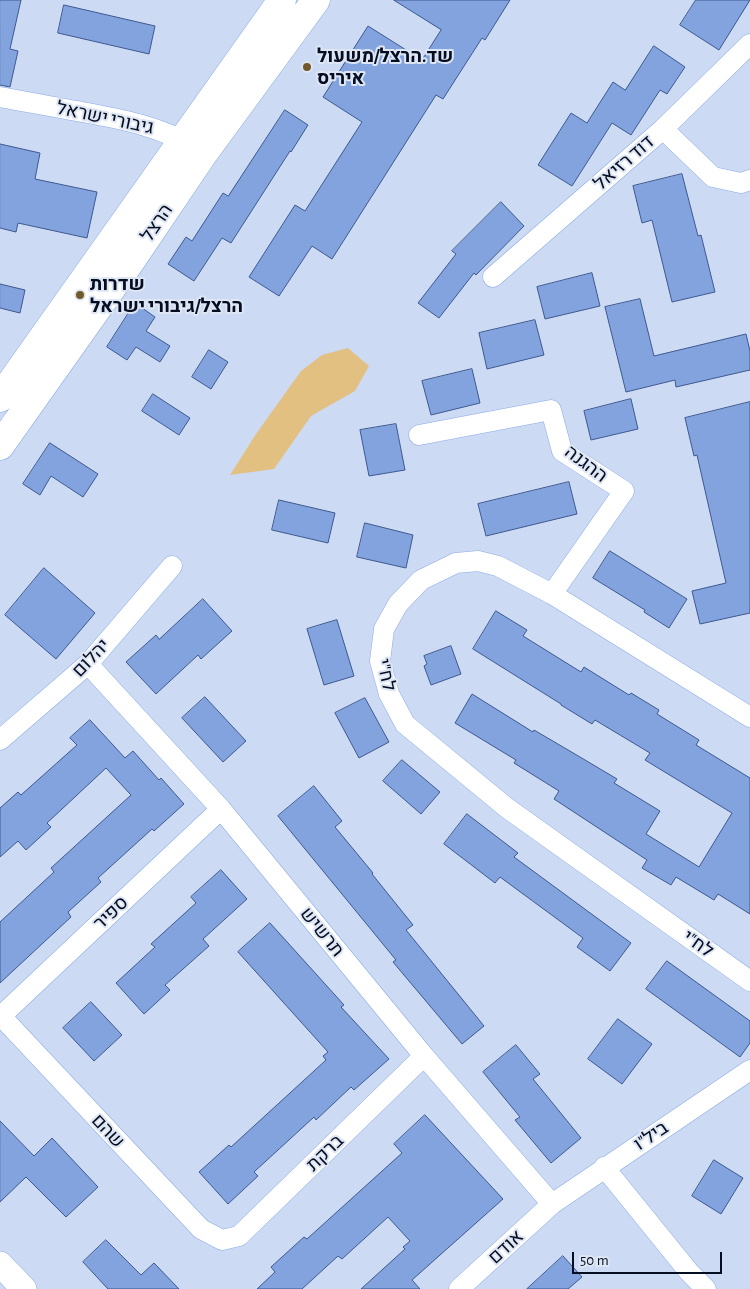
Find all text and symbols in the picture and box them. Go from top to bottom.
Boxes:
place label: שד.הרצל/משעול איריס [317,45,453,89]
marker: שד.הרצל/משעול איריס [301,61,313,73]
street label: גיבורי ישראל [54,97,156,139]
street label: דוד רזיאל [589,131,659,195]
street label: הרצל [136,200,178,246]
place label: שדרות הרצל/גיבורי ישראל [90,273,243,317]
marker: שדרות הרצל/גיבורי ישראל [74,289,86,301]
street label: ההגנה [560,441,612,487]
street label: יהלום [67,634,115,682]
street label: לח"י [371,657,401,693]
street label: ספיר [89,891,133,935]
street label: תרשיש [295,903,349,961]
street label: לח"י [678,925,718,963]
street label: שהם [87,1109,129,1153]
street label: ביל"ו [630,1116,672,1156]
street label: ברקת [302,1130,348,1176]
street label: אודם [484,1225,528,1269]
scale bar [575,1242,725,1274]
text: 50 m [580,1253,609,1268]

